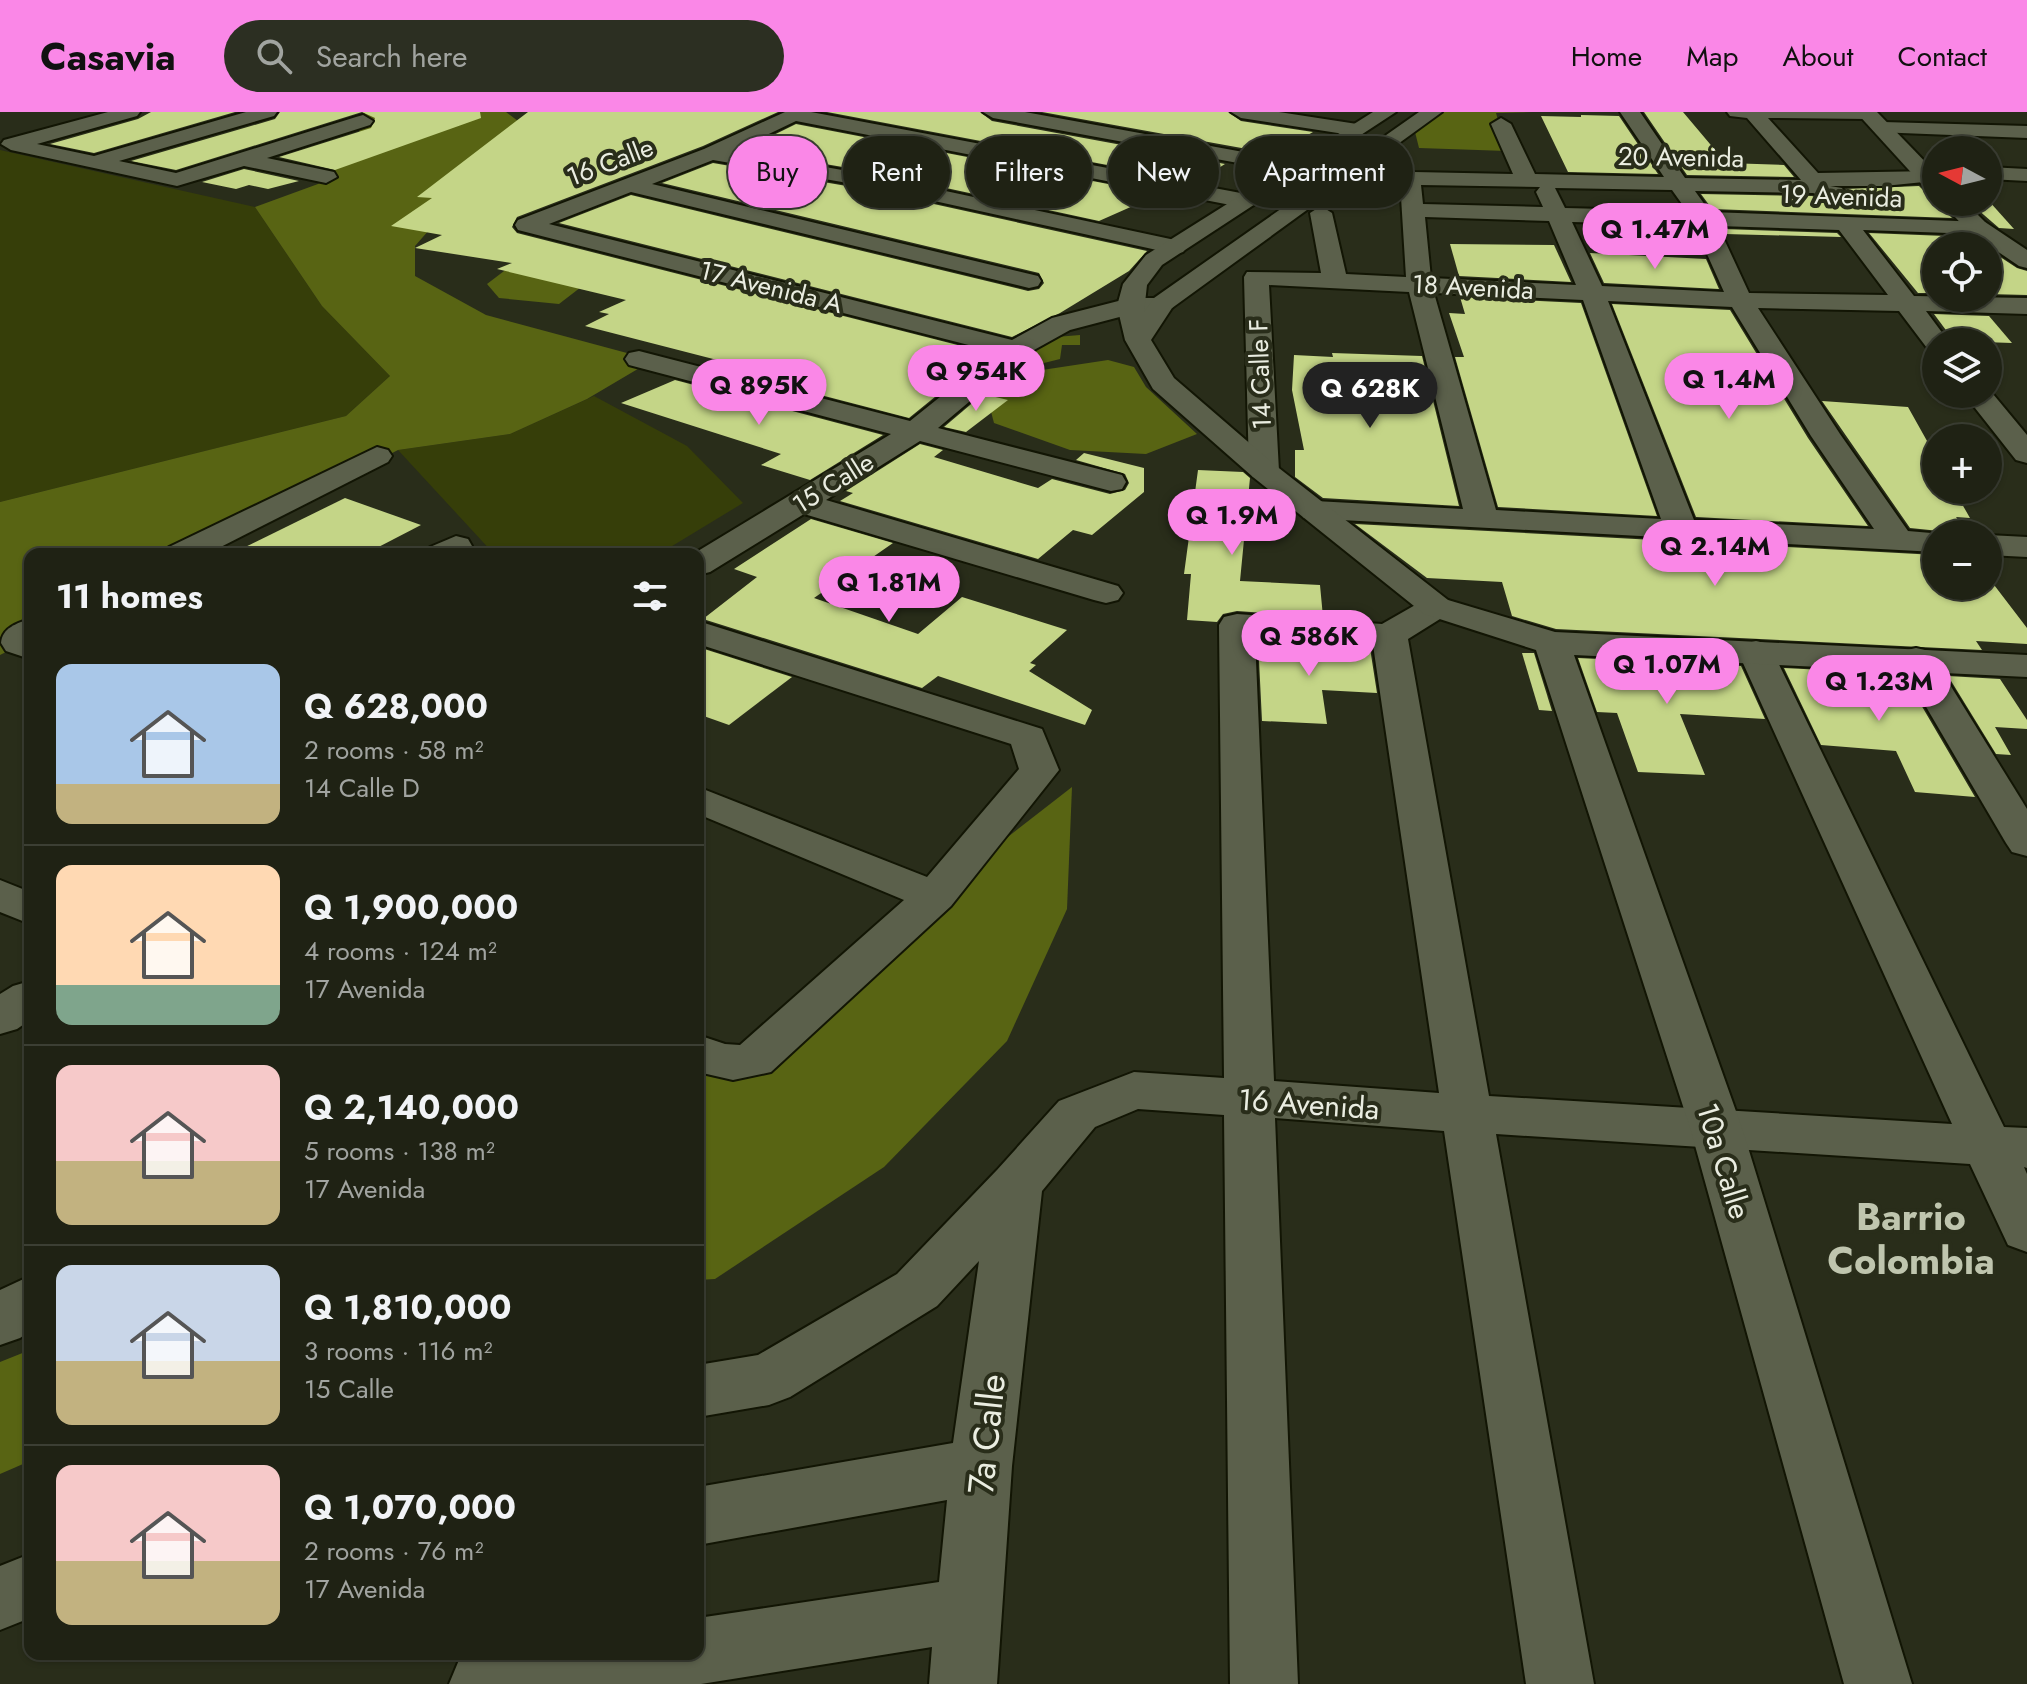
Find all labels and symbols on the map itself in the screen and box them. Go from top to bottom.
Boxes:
street label: 16 Calle [561,128,659,196]
north arrow [1922,136,2002,216]
street label: 20 Avenida [1618,137,1744,177]
street label: 19 Avenida [1779,175,1903,217]
pin: Q 1.47M [1581,203,1729,271]
street label: 17 Avenida A [695,251,847,323]
street label: 18 Avenida [1411,265,1535,309]
street label: 14 Calle F [1239,318,1281,430]
pin: Q 954K [911,345,1041,413]
pin: Q 1.4M [1664,353,1794,421]
pin: Q 895K [694,359,824,427]
pin: Q 628K [1305,362,1435,430]
street label: 15 Calle [785,443,881,523]
pin: Q 1.9M [1167,489,1297,557]
pin: Q 2.14M [1641,520,1789,588]
pin: Q 1.81M [815,556,963,624]
pin: Q 586K [1244,610,1374,678]
pin: Q 1.07M [1593,638,1741,706]
pin: Q 1.23M [1805,655,1953,723]
street label: 16 Avenida [1237,1078,1381,1130]
street label: 10a Calle [1686,1098,1762,1224]
district label: Barrio Colombia [1827,1189,1995,1288]
street label: 7a Calle [954,1371,1018,1497]

